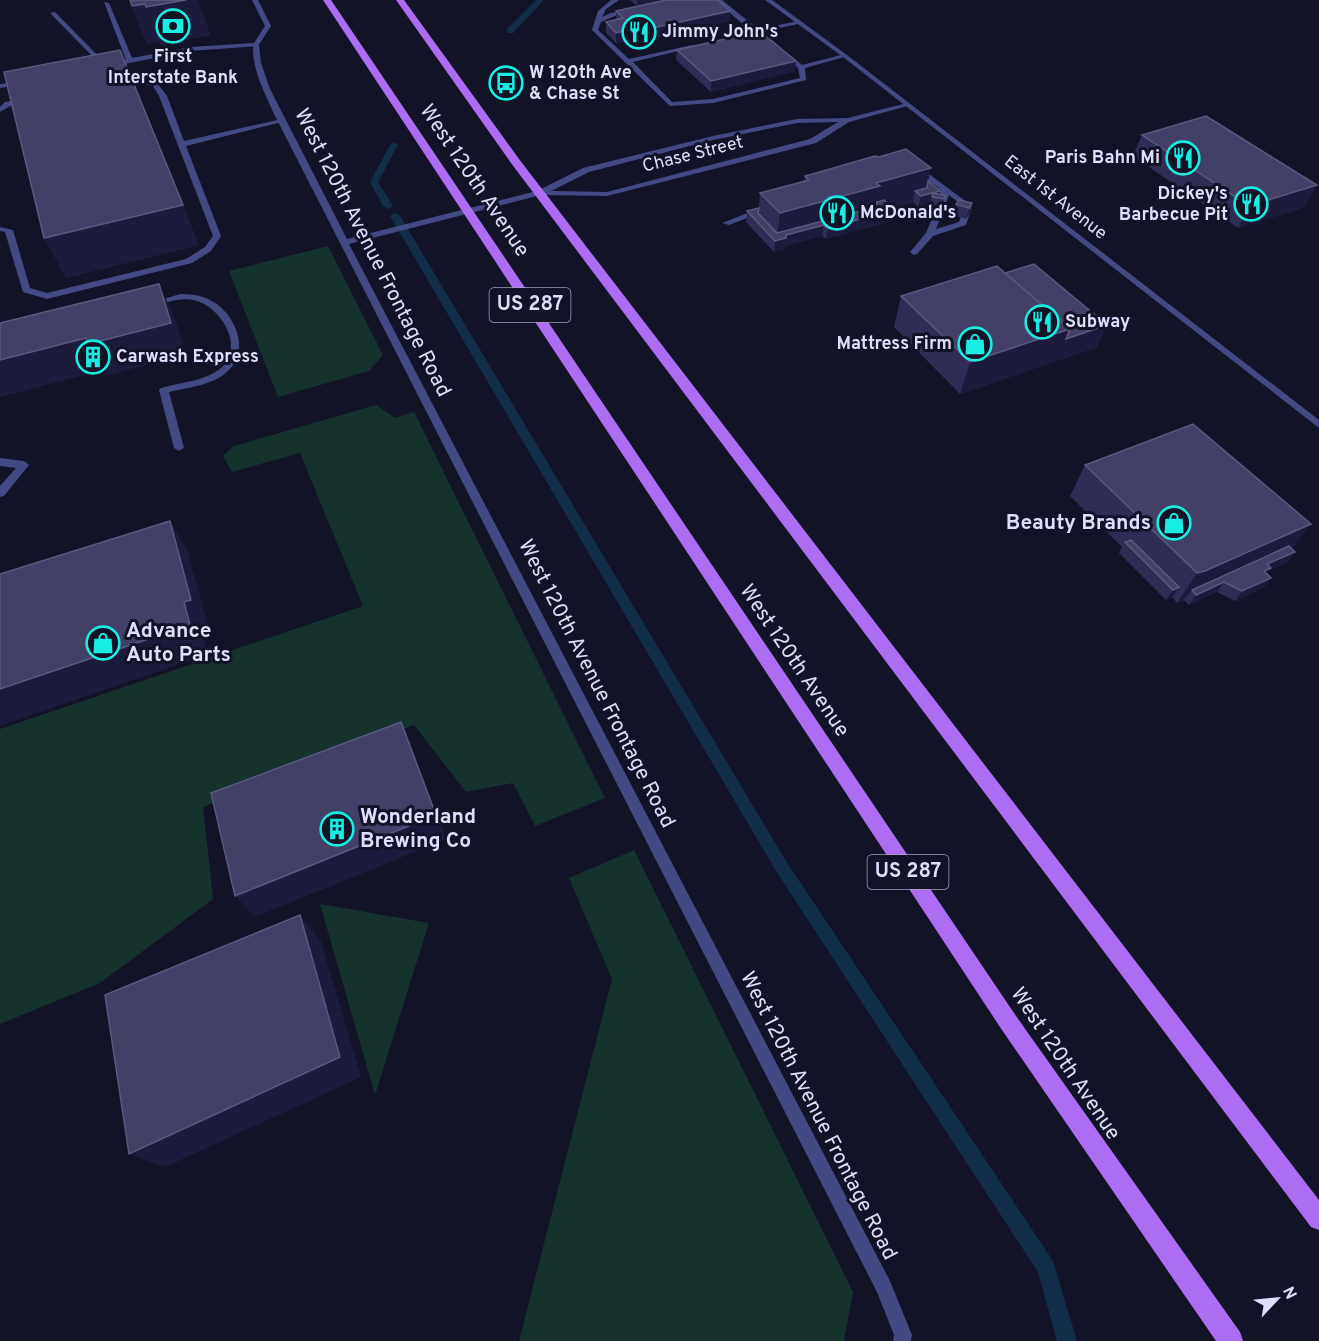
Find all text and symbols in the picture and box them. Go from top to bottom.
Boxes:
bank icon: First Interstate Bank [155,8,191,44]
restaurant icon: Jimmy John's [621,14,657,50]
place label: Jimmy John's [662,21,778,44]
place label: First Interstate Bank [108,46,238,90]
place label: W 120th Ave & Chase St [529,62,632,106]
bus stop icon: W 120th Ave & Chase St [488,65,524,101]
street label: West 120th Avenue [413,99,535,263]
street label: West 120th Avenue Frontage Road [287,104,457,402]
street label: Chase Street [640,131,746,179]
restaurant icon: Paris Bahn Mi [1165,140,1201,176]
place label: Paris Bahn Mi [1045,147,1160,170]
street label: East 1st Avenue [999,151,1111,245]
place label: Dickey's Barbecue Pit [1119,183,1228,227]
restaurant icon: Dickey's Barbecue Pit [1233,186,1269,222]
restaurant icon: McDonald's [819,195,855,231]
place label: McDonald's [860,202,956,225]
road number: US 287 [490,288,570,322]
restaurant icon: Subway [1024,304,1060,340]
place label: Subway [1065,311,1130,334]
shop icon: Mattress Firm [957,326,993,362]
place label: Mattress Firm [837,333,952,356]
building icon: Carwash Express [75,339,111,375]
place label: Carwash Express [116,346,259,369]
shop icon: Beauty Brands [1156,505,1192,541]
place label: Beauty Brands [1006,510,1151,537]
street label: West 120th Avenue Frontage Road [511,535,681,833]
street label: West 120th Avenue [733,579,855,743]
place label: Advance Auto Parts [126,618,231,669]
shop icon: Advance Auto Parts [85,625,121,661]
place label: Wonderland Brewing Co [360,804,476,855]
building icon: Wonderland Brewing Co [319,811,355,847]
road number: US 287 [868,855,948,889]
street label: West 120th Avenue Frontage Road [733,967,903,1265]
street label: West 120th Avenue [1004,982,1126,1146]
north arrow [1247,1269,1307,1329]
text: N [1277,1284,1300,1303]

